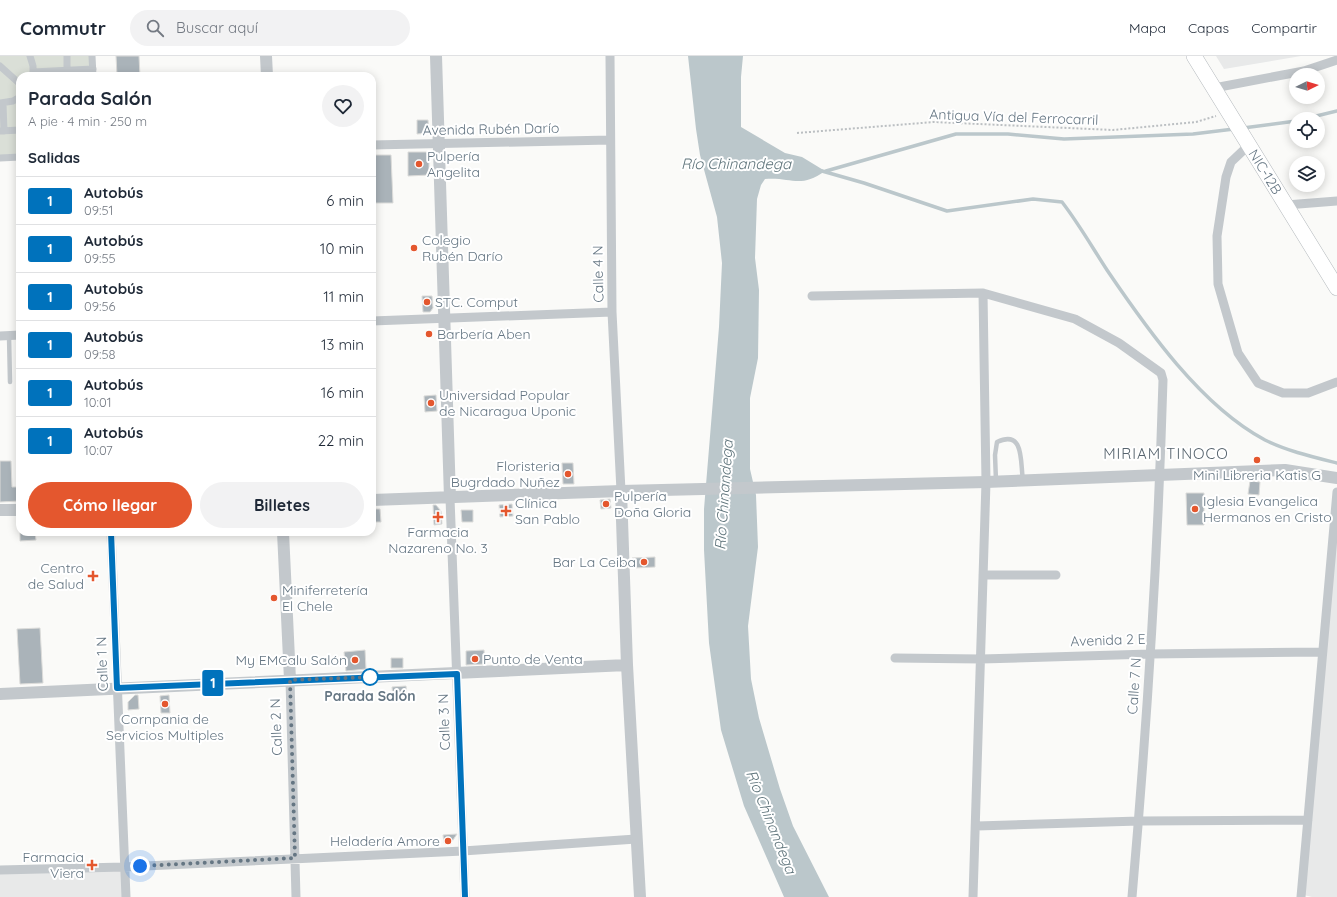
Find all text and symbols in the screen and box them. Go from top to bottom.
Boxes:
search box [130,10,410,46]
text: Commutr [20,16,106,40]
icon: search [144,17,166,39]
text: Buscar aquí [176,18,258,37]
text: Mapa [1129,19,1166,37]
text: Capas [1188,19,1229,37]
text: Compartir [1251,19,1317,37]
north arrow [1289,68,1325,104]
map controls [1289,68,1325,192]
button: heart [322,85,364,127]
text: Parada Salón [28,86,152,110]
street label: Antigua Vía del Ferrocarril [929,105,1099,129]
button: locate [1289,112,1325,148]
text: A pie · 4 min · 250 m [28,113,147,129]
street label: Avenida Rubén Darío [423,119,559,139]
street label: NIC-12B [1245,146,1286,198]
place label: Pulpería Angelita [427,147,480,181]
text: Salidas [28,148,80,167]
water label: Río Chinandega [681,154,792,173]
button: layers [1289,156,1325,192]
marker: Pulpería Angelita [414,159,424,169]
text: Autobús [84,183,143,202]
text: 6 min [326,191,364,210]
text: 1 [47,192,53,210]
text: 09:51 [84,202,113,218]
text: Autobús [84,231,143,250]
place label: Colegio Rubén Darío [422,231,503,265]
text: 10 min [320,239,364,258]
text: 1 [47,240,53,258]
marker: Colegio Rubén Darío [409,243,419,253]
street label: Calle 4 N [589,245,607,303]
text: 09:55 [84,250,116,266]
text: Autobús [84,279,143,298]
text: 11 min [323,287,364,306]
text: 1 [47,288,53,306]
place label: STC. Comput [435,293,518,311]
marker: STC. Comput [422,297,432,307]
text: 09:56 [84,298,116,314]
place label: Barbería Aben [437,325,531,343]
text: Autobús [84,327,143,346]
marker: Barbería Aben [424,329,434,339]
text: 13 min [321,335,364,354]
text: 1 [47,336,53,354]
text: 09:58 [84,346,116,362]
text: Autobús [84,375,143,394]
text: 16 min [321,383,364,402]
text: 1 [47,384,53,402]
place label: Universidad Popular de Nicaragua Uponic [439,386,576,420]
text: 10:01 [84,394,112,410]
marker: Universidad Popular de Nicaragua Uponic [426,398,436,408]
text: Autobús [84,423,143,442]
text: 22 min [318,431,364,450]
text: 1 [47,432,53,450]
water label: Río Chinandega [710,438,737,551]
text: 10:07 [84,442,113,458]
district label: MIRIAM TINOCO [1103,444,1229,463]
marker: Mini Libreria Katis G [1252,455,1262,465]
place label: Floristeria Bugrdado Nuñez [451,457,560,491]
place label: Mini Libreria Katis G [1193,466,1321,484]
marker: Floristeria Bugrdado Nuñez [563,469,573,479]
button: Cómo llegar [28,482,192,528]
button: Billetes [200,482,364,528]
place label: Pulpería Doña Gloria [614,487,691,521]
place label: Iglesia Evangelica Hermanos en Cristo [1203,492,1332,526]
place label: Clínica San Pablo [515,494,580,528]
marker: Pulpería Doña Gloria [601,499,611,509]
marker: Iglesia Evangelica Hermanos en Cristo [1190,504,1200,514]
marker: Clínica San Pablo [500,505,512,517]
marker: Farmacia Nazareno No. 3 [433,512,443,522]
place label: Farmacia Nazareno No. 3 [388,523,488,557]
place label: Bar La Ceiba [552,553,636,571]
marker: Bar La Ceiba [639,557,649,567]
place label: Centro de Salud [28,559,84,593]
marker: Centro de Salud [87,570,99,582]
place label: Miniferretería El Chele [282,581,368,615]
marker: Miniferretería El Chele [269,593,279,603]
street label: Avenida 2 E [1070,630,1146,650]
street label: Calle 1 N [92,636,112,692]
place label: Punto de Venta [483,650,583,668]
place label: My EMCalu Salón [235,651,347,669]
marker: Punto de Venta [470,654,480,664]
marker: My EMCalu Salón [350,655,360,665]
street label: Calle 7 N [1123,657,1145,715]
marker: Parada Salón [361,668,379,686]
line badge: 1 [200,670,226,696]
text: 1 [210,674,216,692]
place label: Parada Salón [324,687,416,705]
street label: Calle 3 N [434,693,454,751]
street label: Calle 2 N [266,698,286,756]
marker: Cornpania de Servicios Multiples [160,699,170,709]
place label: Cornpania de Servicios Multiples [106,710,224,744]
water label: Río Chinandega [742,767,801,877]
place label: Heladería Amore [330,832,440,850]
marker: Heladería Amore [443,836,453,846]
place label: Farmacia Viera [22,848,84,882]
your location [130,856,150,876]
marker: Farmacia Viera [87,860,97,870]

